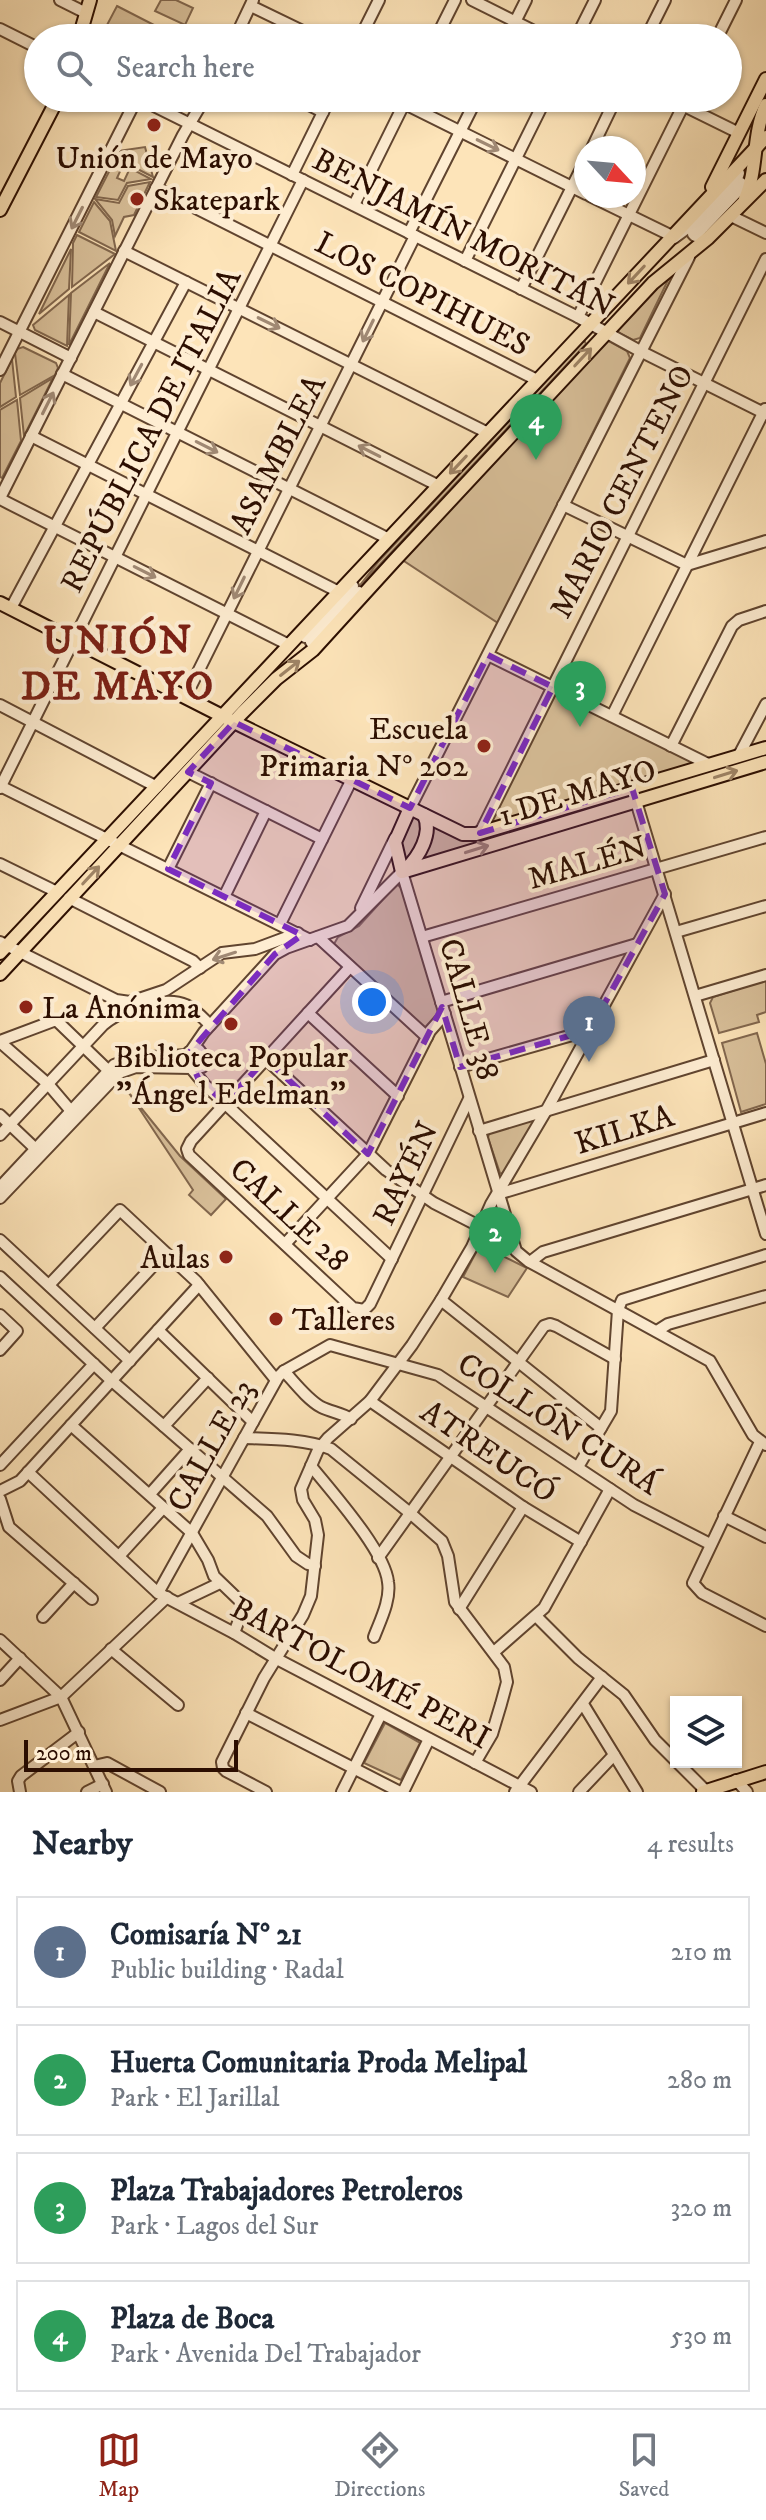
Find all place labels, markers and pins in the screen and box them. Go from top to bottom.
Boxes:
marker: Unión de Mayo [145,116,163,134]
place label: Unión de Mayo [55,139,253,179]
place label: Skatepark [153,181,280,221]
marker: Skatepark [128,190,146,208]
pin: 4 [510,394,562,460]
pin: 3 [554,661,606,727]
place label: Escuela Primaria N° 202 [259,710,468,787]
marker: Escuela Primaria N° 202 [475,737,493,755]
place label: La Anónima [42,989,201,1029]
pin: 1 [563,996,615,1062]
marker: La Anónima [17,998,35,1016]
marker: Biblioteca Popular "Ángel Edelman" [222,1015,240,1033]
place label: Biblioteca Popular "Ángel Edelman" [114,1038,348,1115]
pin: 2 [469,1207,521,1273]
place label: Aulas [140,1239,210,1279]
marker: Aulas [217,1248,235,1266]
place label: Talleres [292,1301,395,1341]
marker: Talleres [267,1310,285,1328]

